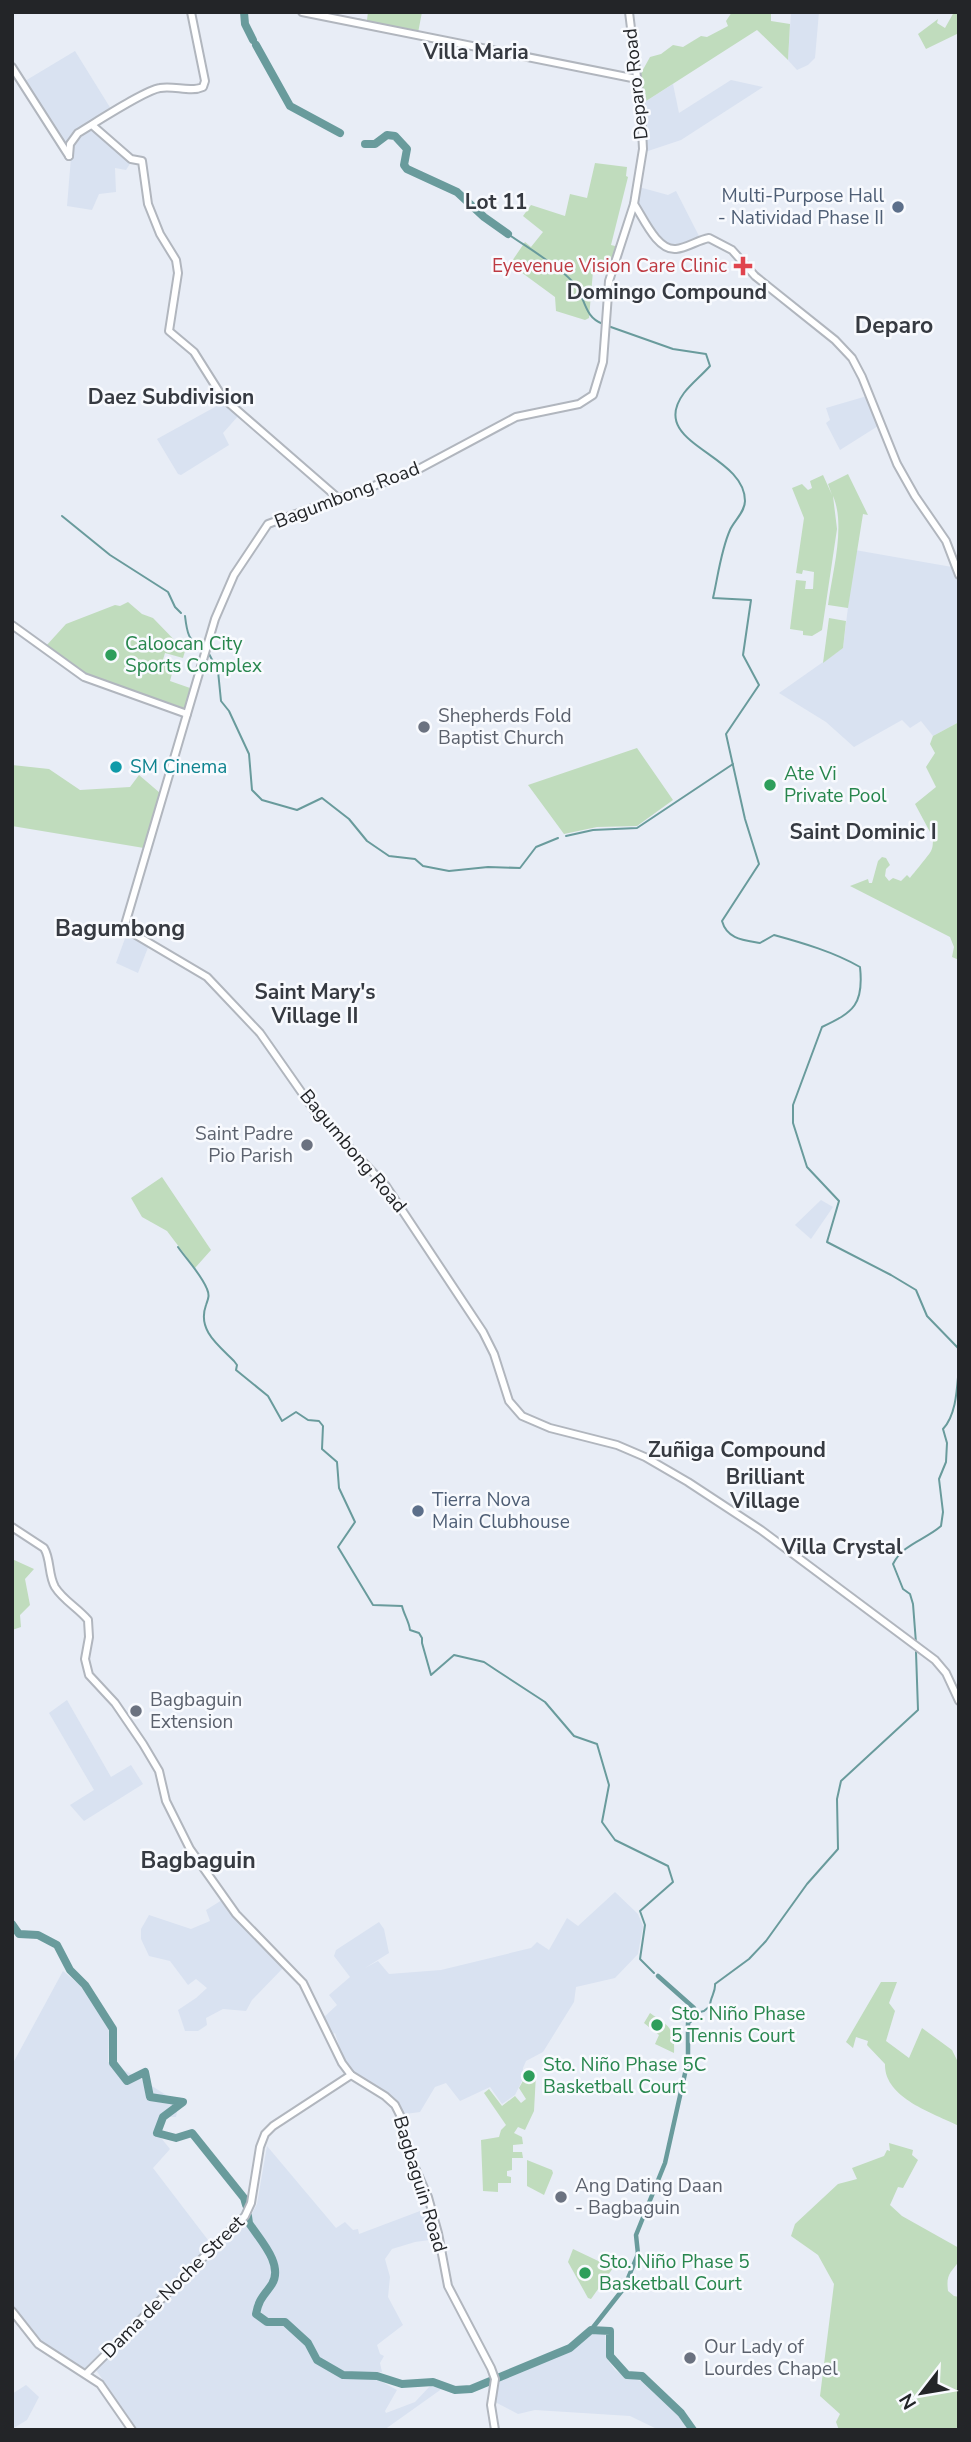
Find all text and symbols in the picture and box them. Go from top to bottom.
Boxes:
street label: Deparo Road [617,27,655,141]
district label: Villa Maria [422,38,529,66]
place label: Multi-Purpose Hall - Natividad Phase II [718,183,884,231]
district label: Lot 11 [465,188,527,216]
marker: Multi-Purpose Hall - Natividad Phase II [890,199,906,215]
place label: Eyevenue Vision Care Clinic [492,253,727,279]
marker: Eyevenue Vision Care Clinic [733,256,753,276]
district label: Domingo Compound [567,278,767,306]
district label: Deparo [855,310,933,341]
district label: Daez Subdivision [88,383,254,411]
street label: Bagumbong Road [271,455,423,535]
place label: Caloocan City Sports Complex [125,631,262,679]
marker: Caloocan City Sports Complex [103,647,119,663]
place label: Shepherds Fold Baptist Church [438,703,572,751]
marker: Shepherds Fold Baptist Church [416,719,432,735]
place label: SM Cinema [130,754,227,780]
marker: SM Cinema [108,759,124,775]
place label: Ate Vi Private Pool [784,761,887,809]
marker: Ate Vi Private Pool [762,777,778,793]
district label: Saint Dominic I [789,818,937,846]
district label: Bagumbong [55,913,185,944]
district label: Saint Mary's Village II [254,978,376,1030]
street label: Bagumbong Road [294,1084,412,1218]
place label: Saint Padre Pio Parish [195,1121,293,1169]
marker: Saint Padre Pio Parish [299,1137,315,1153]
district label: Zuñiga Compound [648,1436,826,1464]
district label: Brilliant Village [726,1463,805,1515]
place label: Tierra Nova Main Clubhouse [432,1487,570,1535]
marker: Tierra Nova Main Clubhouse [410,1503,426,1519]
district label: Villa Crystal [780,1533,903,1561]
place label: Bagbaguin Extension [150,1687,242,1735]
marker: Bagbaguin Extension [128,1703,144,1719]
district label: Bagbaguin [140,1845,256,1876]
place label: Sto. Niño Phase 5 Tennis Court [671,2001,805,2049]
marker: Sto. Niño Phase 5 Tennis Court [649,2017,665,2033]
place label: Sto. Niño Phase 5C Basketball Court [543,2052,707,2100]
marker: Sto. Niño Phase 5C Basketball Court [521,2068,537,2084]
street label: Bagbaguin Road [387,2113,453,2255]
place label: Ang Dating Daan - Bagbaguin [575,2173,723,2221]
marker: Ang Dating Daan - Bagbaguin [553,2189,569,2205]
street label: Dama de Noche Street [96,2210,250,2364]
place label: Sto. Niño Phase 5 Basketball Court [599,2249,750,2297]
marker: Sto. Niño Phase 5 Basketball Court [577,2265,593,2281]
place label: Our Lady of Lourdes Chapel [704,2334,838,2382]
marker: Our Lady of Lourdes Chapel [682,2350,698,2366]
north arrow [887,2358,957,2428]
text: N [893,2388,923,2414]

